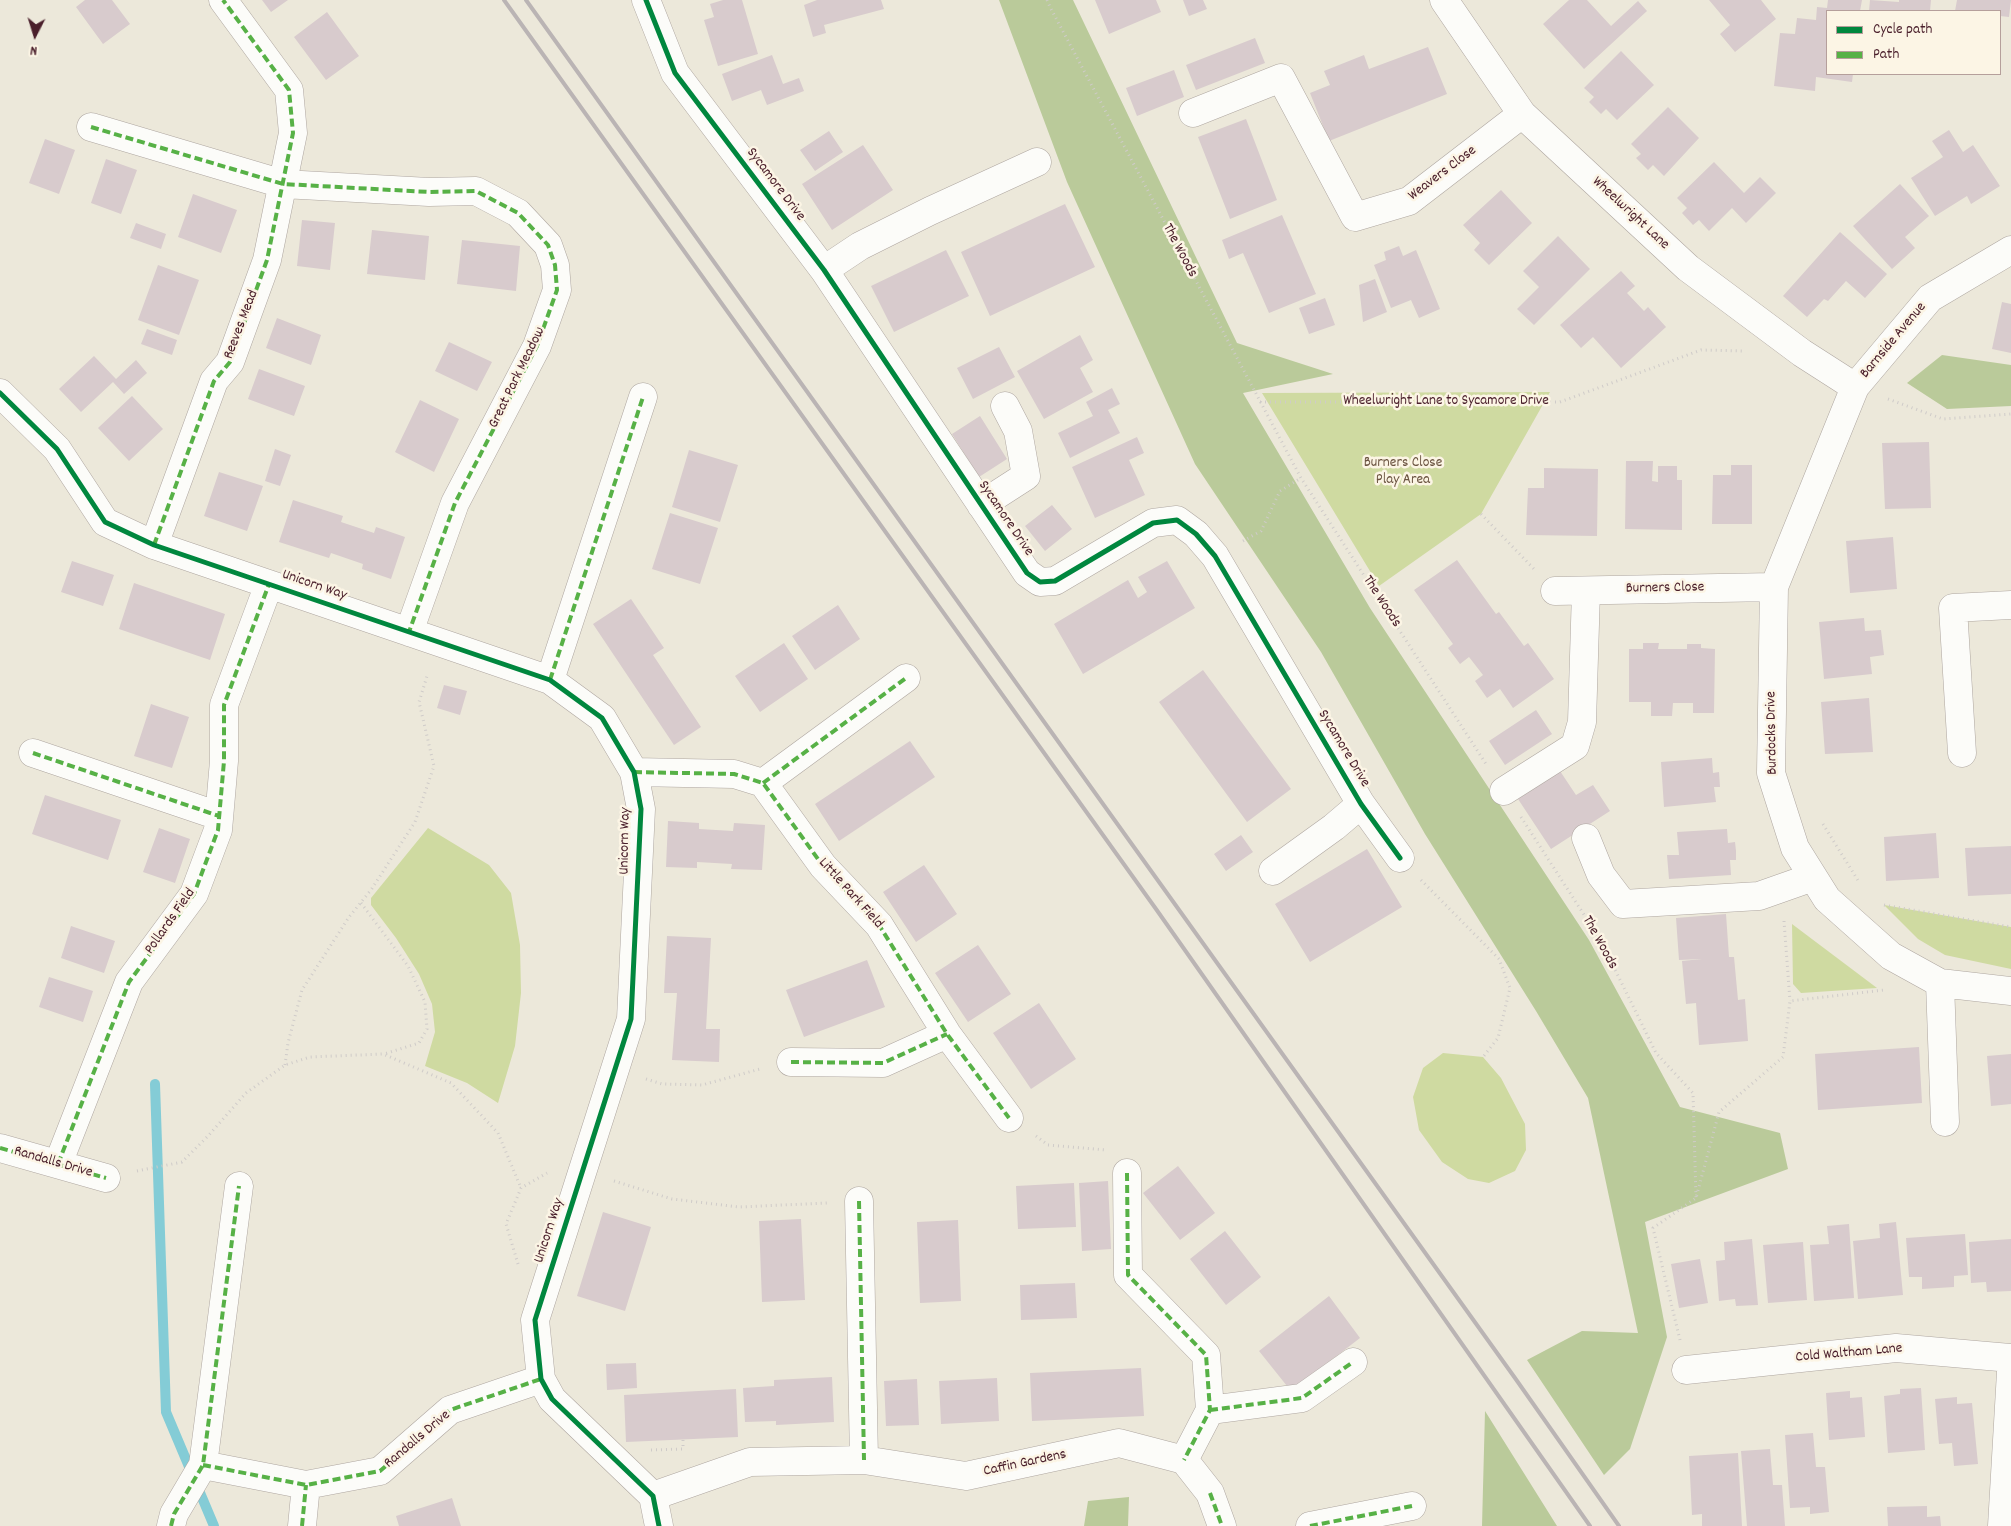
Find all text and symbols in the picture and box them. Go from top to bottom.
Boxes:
north arrow [10,10,60,60]
legend [1826,10,2001,75]
text: Cycle path [1873,19,1932,41]
text: N [29,40,38,60]
text: Path [1873,44,1899,66]
street label: Weavers Close [1405,142,1481,206]
street label: Sycamore Drive [742,145,808,225]
street label: Wheelwright Lane [1588,174,1672,254]
street label: The Woods [1157,221,1201,281]
street label: Reeves Mead [221,288,263,362]
street label: Barnside Avenue [1857,299,1931,383]
street label: Great Park Meadow [486,324,550,432]
street label: Wheelwright Lane to Sycamore Drive [1343,393,1549,411]
park label: Burners Close Play Area [1364,455,1442,490]
street label: Sycamore Drive [973,478,1037,560]
street label: Unicorn Way [279,567,349,605]
street label: The Woods [1358,573,1404,631]
street label: Burners Close [1626,579,1704,599]
street label: Burdocks Drive [1763,691,1783,775]
street label: Sycamore Drive [1313,707,1373,791]
street label: Unicorn Way [616,807,636,875]
street label: Little Park Field [813,855,887,933]
street label: Pollards Field [142,885,200,959]
street label: The Woods [1577,913,1621,973]
street label: Randalls Drive [12,1143,94,1183]
street label: Unicorn Way [531,1196,569,1266]
street label: Cold Waltham Lane [1795,1340,1903,1368]
street label: Randalls Drive [381,1407,455,1473]
street label: Caffin Gardens [982,1446,1068,1482]

